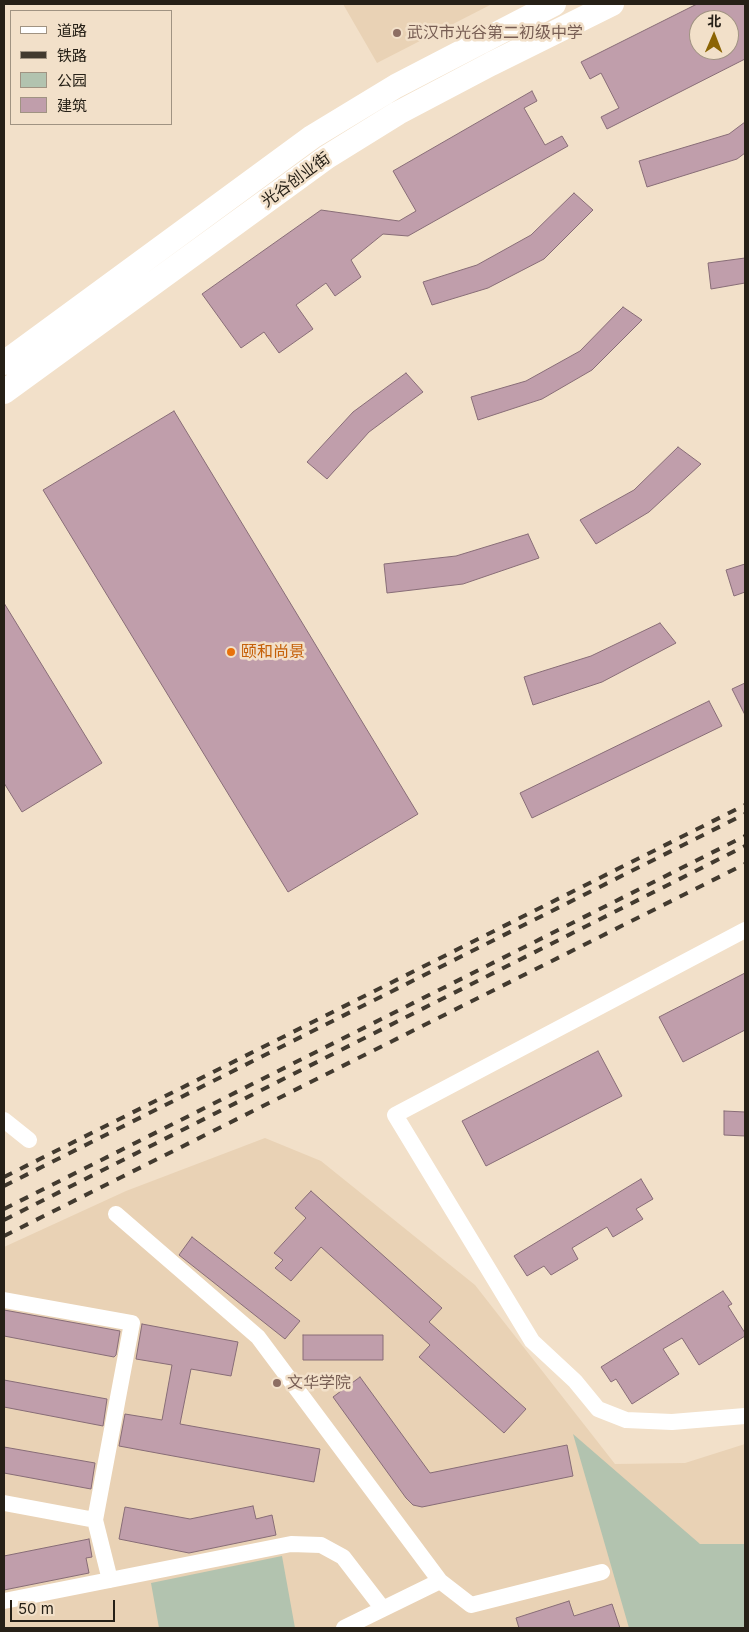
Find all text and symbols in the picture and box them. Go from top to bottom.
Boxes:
legend [10,10,172,125]
north arrow [689,10,739,60]
text: 北 [707,12,721,29]
text: 道路 [57,21,87,40]
place label: 武汉市光谷第二初级中学 [407,23,583,43]
marker: 武汉市光谷第二初级中学 [391,27,403,39]
text: 铁路 [57,46,87,65]
text: 公园 [57,71,87,90]
text: 建筑 [57,96,87,115]
street label: 光谷创业街 [258,149,334,211]
place label: 颐和尚景 [241,642,305,662]
marker: 颐和尚景 [225,646,237,658]
place label: 文华学院 [287,1373,351,1393]
marker: 文华学院 [271,1377,283,1389]
scale bar [12,1590,118,1622]
text: 50 m [18,1599,54,1618]

